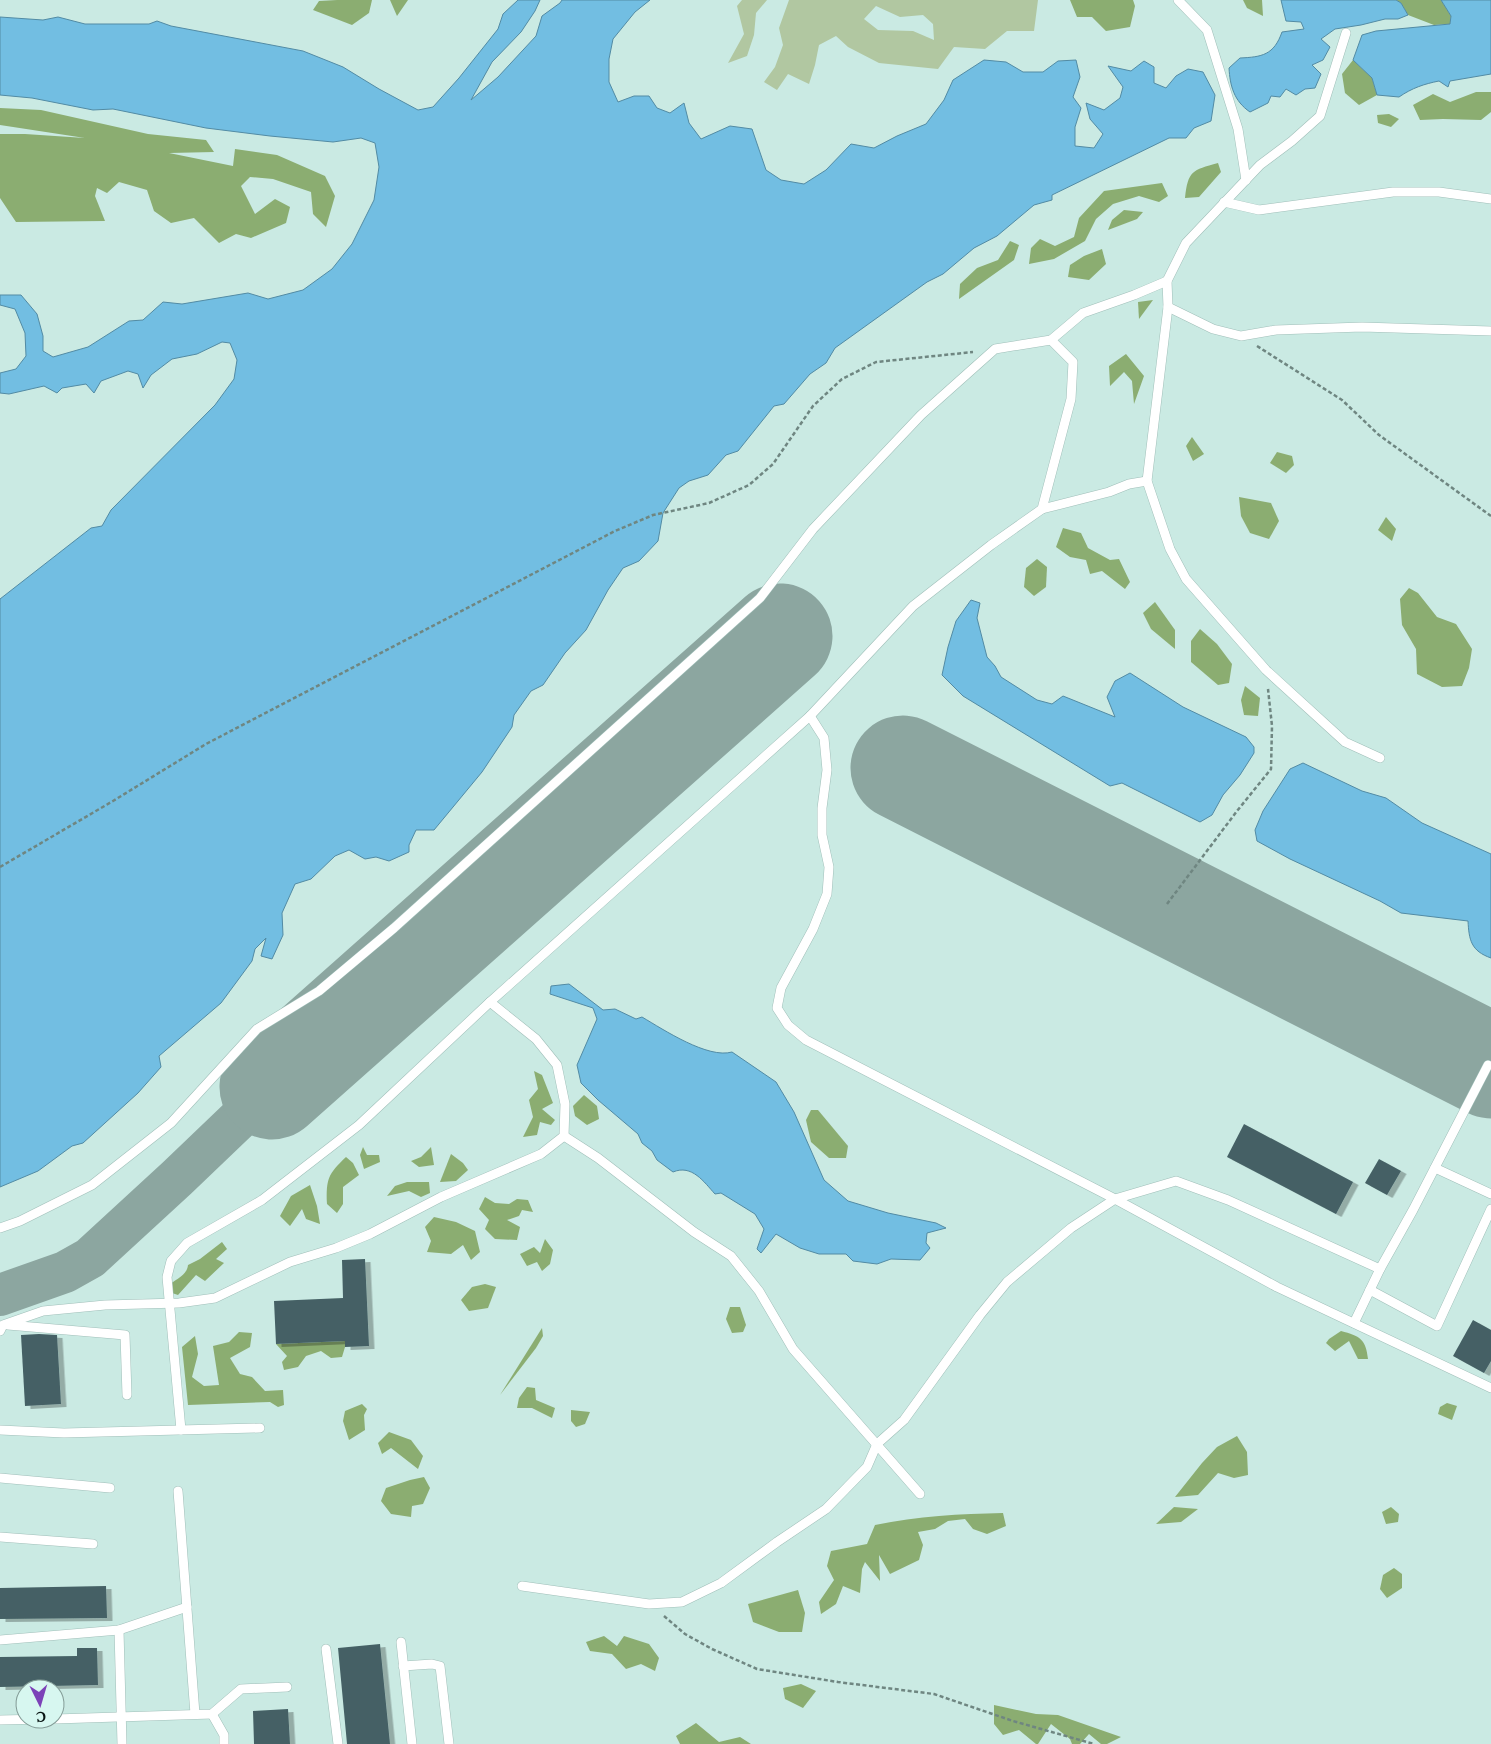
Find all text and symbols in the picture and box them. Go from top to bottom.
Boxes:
north arrow [15,1679,65,1729]
text: С [35,1708,47,1726]

